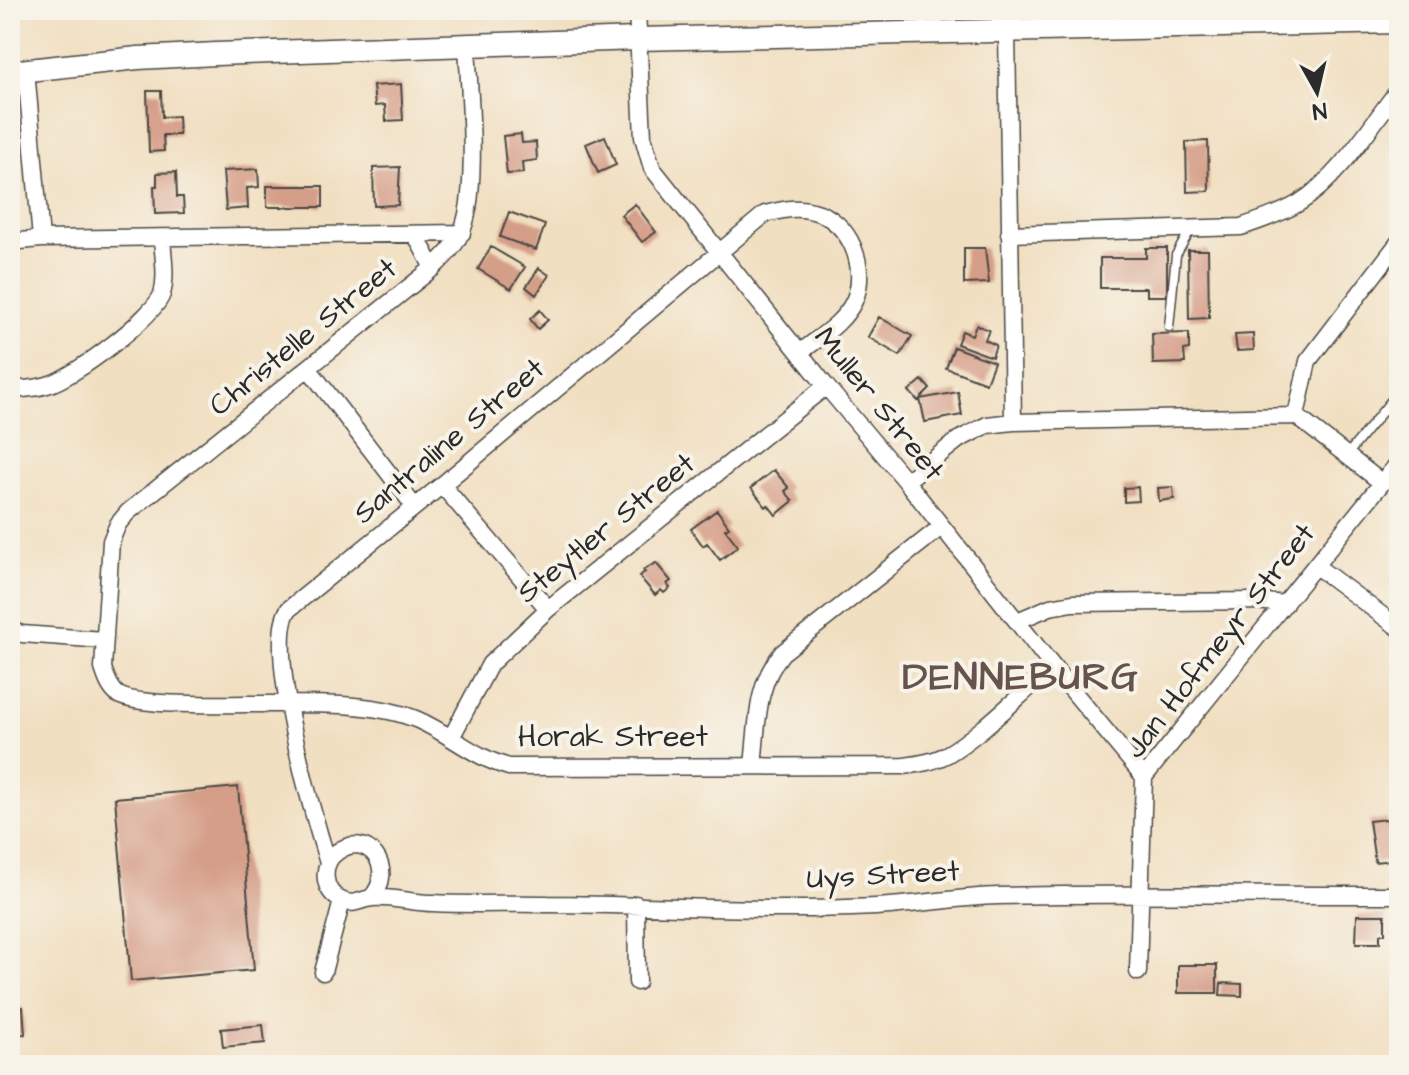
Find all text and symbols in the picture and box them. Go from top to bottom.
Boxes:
north arrow [1277,52,1357,132]
text: N [1310,94,1329,127]
street label: Christelle Street [200,248,406,426]
street label: Muller Street [804,318,954,490]
street label: Santraline Street [344,348,554,534]
street label: Steytler Street [508,443,705,614]
street label: Jan Hofmeyr Street [1115,515,1326,768]
district label: DENNEBURG [902,652,1140,704]
street label: Horak Street [518,716,708,758]
street label: Uys Street [806,850,961,901]

